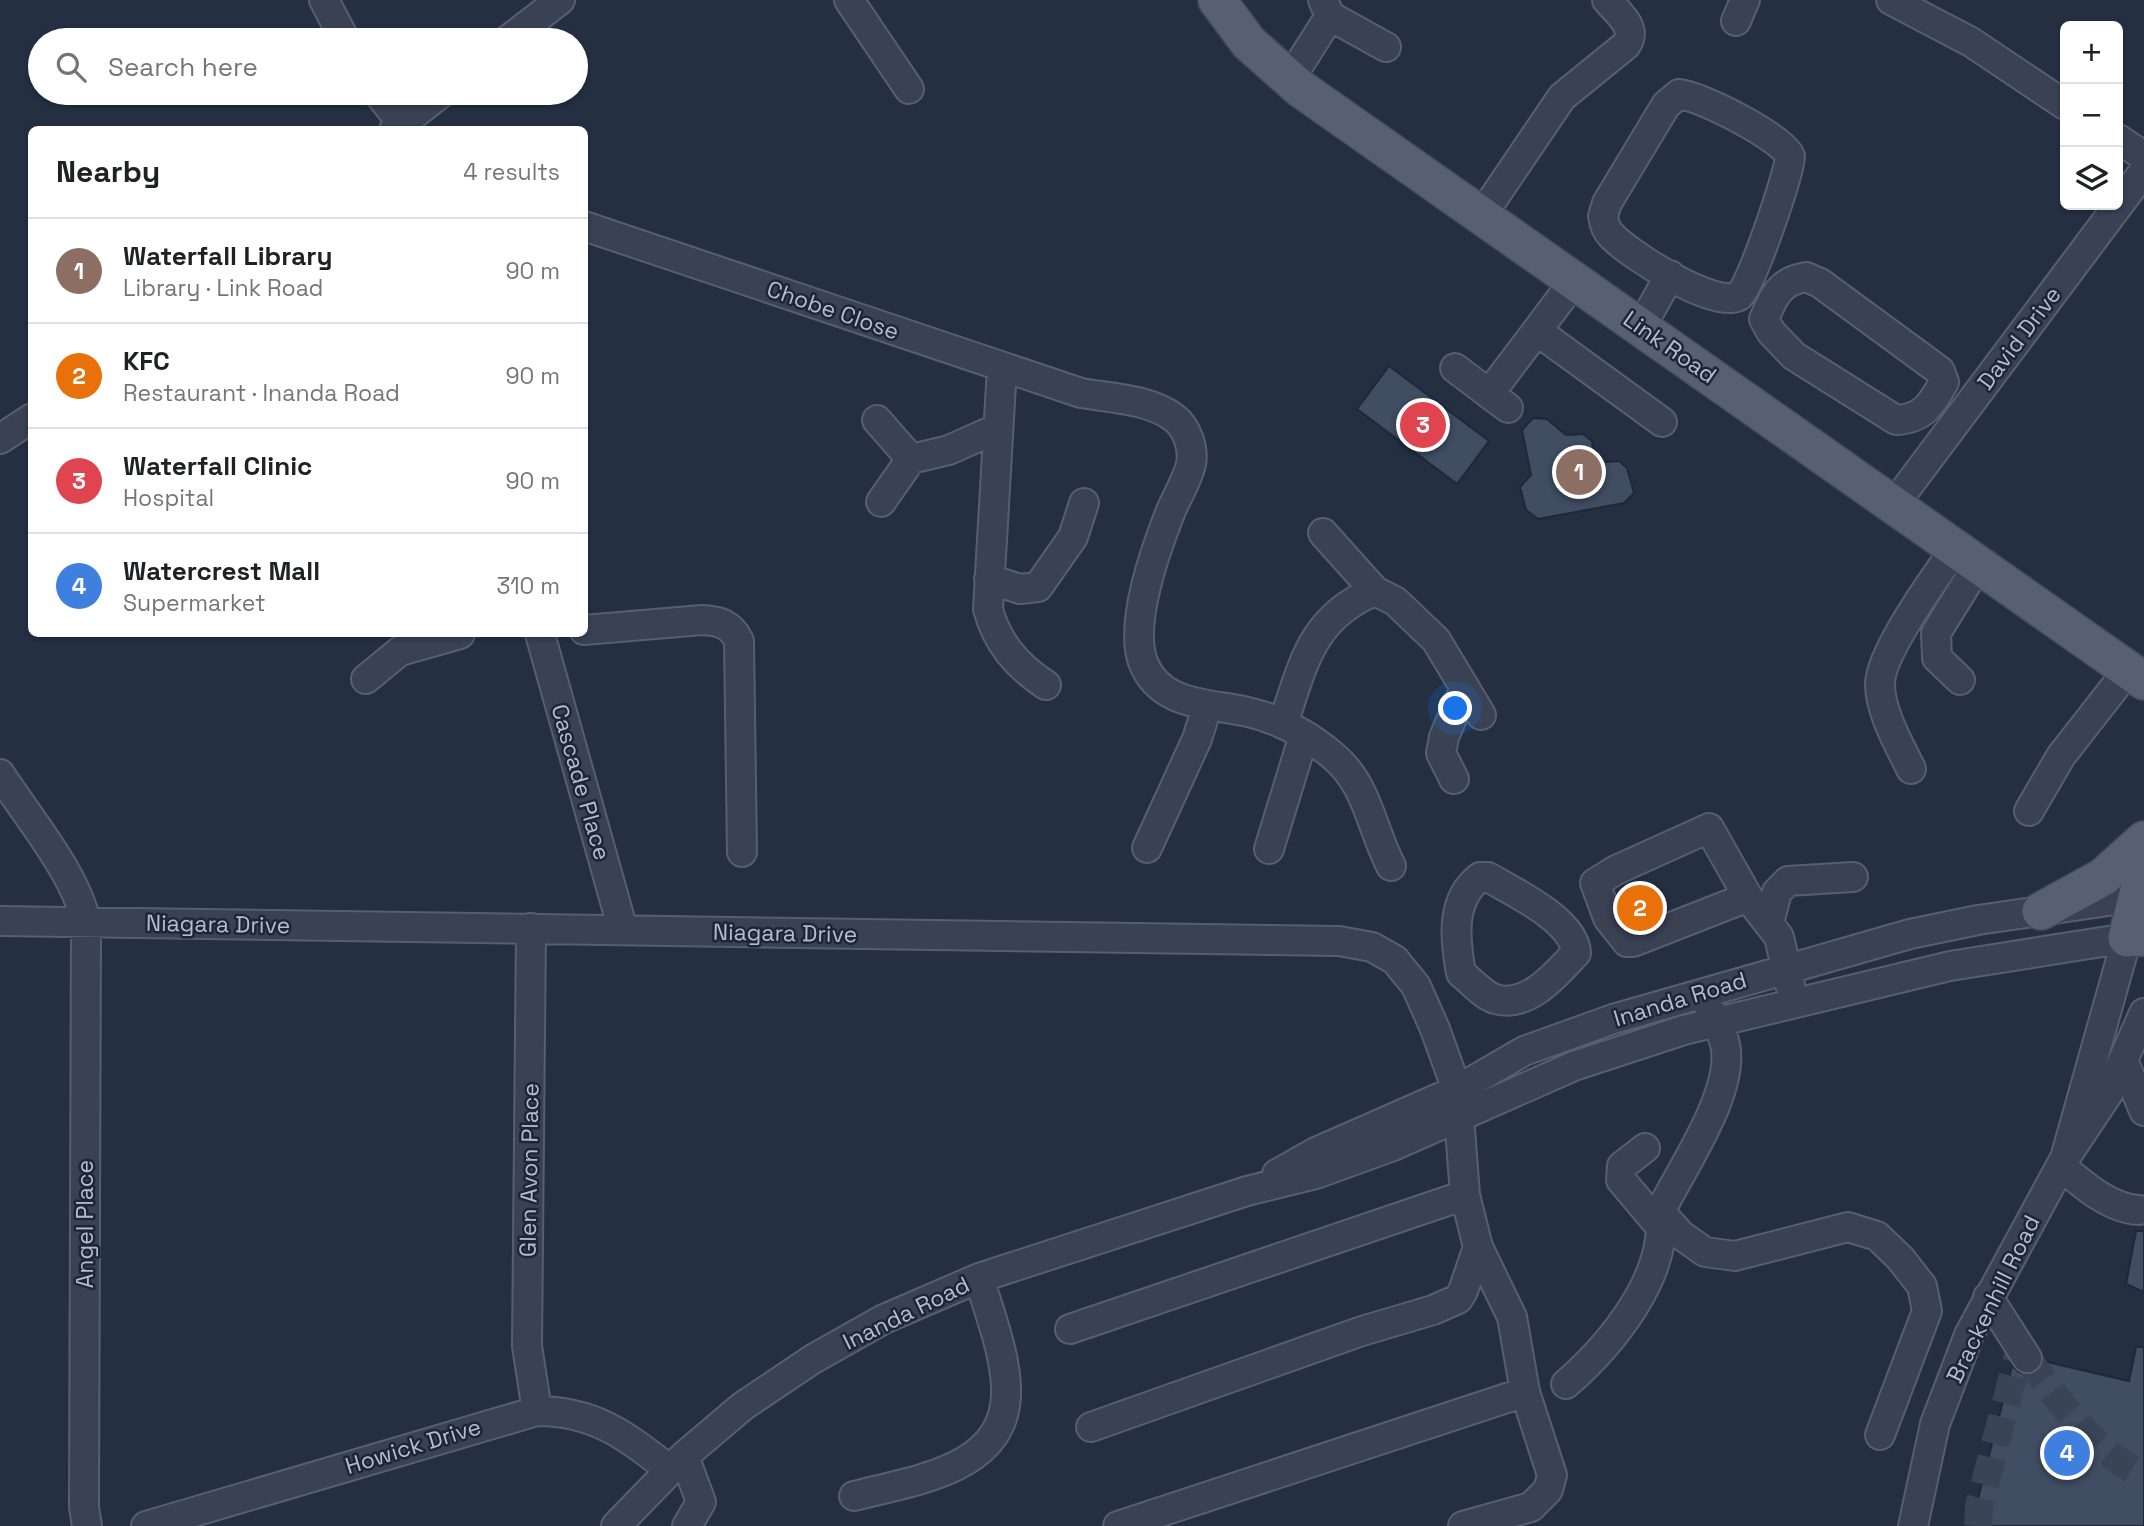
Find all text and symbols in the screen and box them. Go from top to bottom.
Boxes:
map controls [2060,21,2123,210]
button: + [2060,21,2123,84]
search box [28,28,588,105]
icon: search [52,48,90,86]
text: Search here [108,50,258,84]
button: − [2060,84,2123,147]
button: layers [2060,147,2123,210]
text: Nearby [56,152,160,191]
text: 4 results [463,157,560,187]
text: Waterfall Library [123,239,332,273]
text: 1 [74,256,84,286]
text: 90 m [505,256,560,286]
text: Library · Link Road [123,273,323,303]
street label: Chobe Close [763,273,903,347]
street label: David Drive [1970,280,2068,396]
street label: Link Road [1618,304,1722,390]
text: KFC [123,344,170,378]
text: 2 [72,361,86,391]
text: 90 m [505,361,560,391]
text: Restaurant · Inanda Road [123,378,400,408]
pin: 3 [1400,399,1446,451]
pin: 1 [1556,446,1602,498]
text: Waterfall Clinic [123,449,312,483]
text: 3 [72,466,86,496]
text: 90 m [505,466,560,496]
text: Hospital [123,483,214,513]
text: Watercrest Mall [123,554,320,588]
text: 4 [72,571,86,601]
text: 310 m [496,571,560,601]
text: Supermarket [123,588,265,618]
your location [1438,691,1472,725]
street label: Cascade Place [544,701,618,863]
pin: 2 [1617,882,1663,934]
street label: Niagara Drive [146,908,290,940]
street label: Niagara Drive [713,917,857,949]
street label: Inanda Road [1610,965,1750,1033]
street label: Glen Avon Place [512,1083,546,1257]
street label: Angel Place [70,1160,100,1288]
street label: Brackenhill Road [1939,1210,2047,1388]
street label: Inanda Road [838,1269,974,1357]
street label: Howick Drive [342,1411,484,1481]
pin: 4 [2044,1427,2090,1479]

